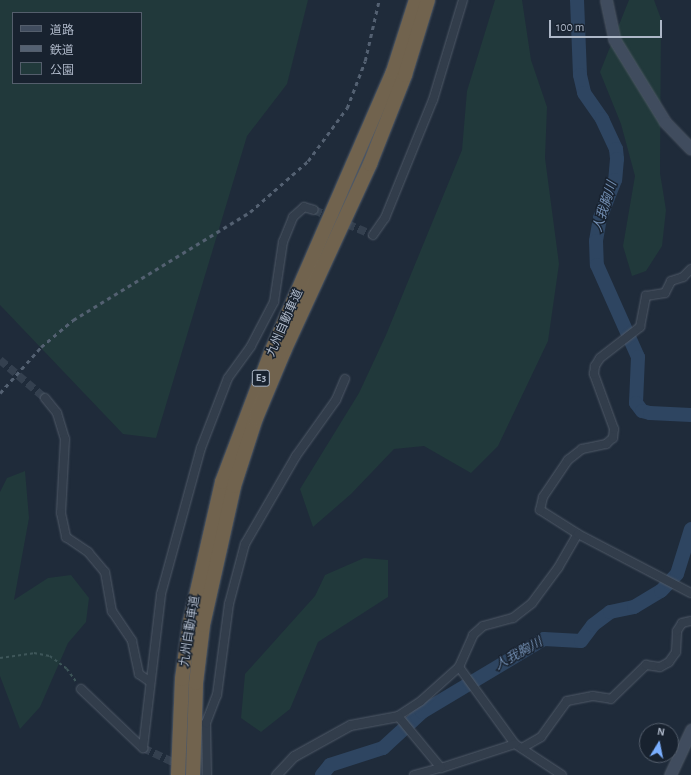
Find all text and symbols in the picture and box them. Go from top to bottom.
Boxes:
legend [12,12,142,84]
scale bar [551,12,664,38]
text: 100 m [556,21,584,33]
text: 道路 [50,24,74,36]
text: 鉄道 [50,44,74,56]
text: 公園 [50,64,74,76]
water label: 人我胸川 [591,180,621,234]
street label: 九州自動車道 [264,287,306,359]
road number: E3 [251,369,271,387]
street label: 九州自動車道 [177,594,203,668]
water label: 人我胸川 [492,636,546,674]
north arrow [639,723,679,763]
text: N [656,726,666,738]

